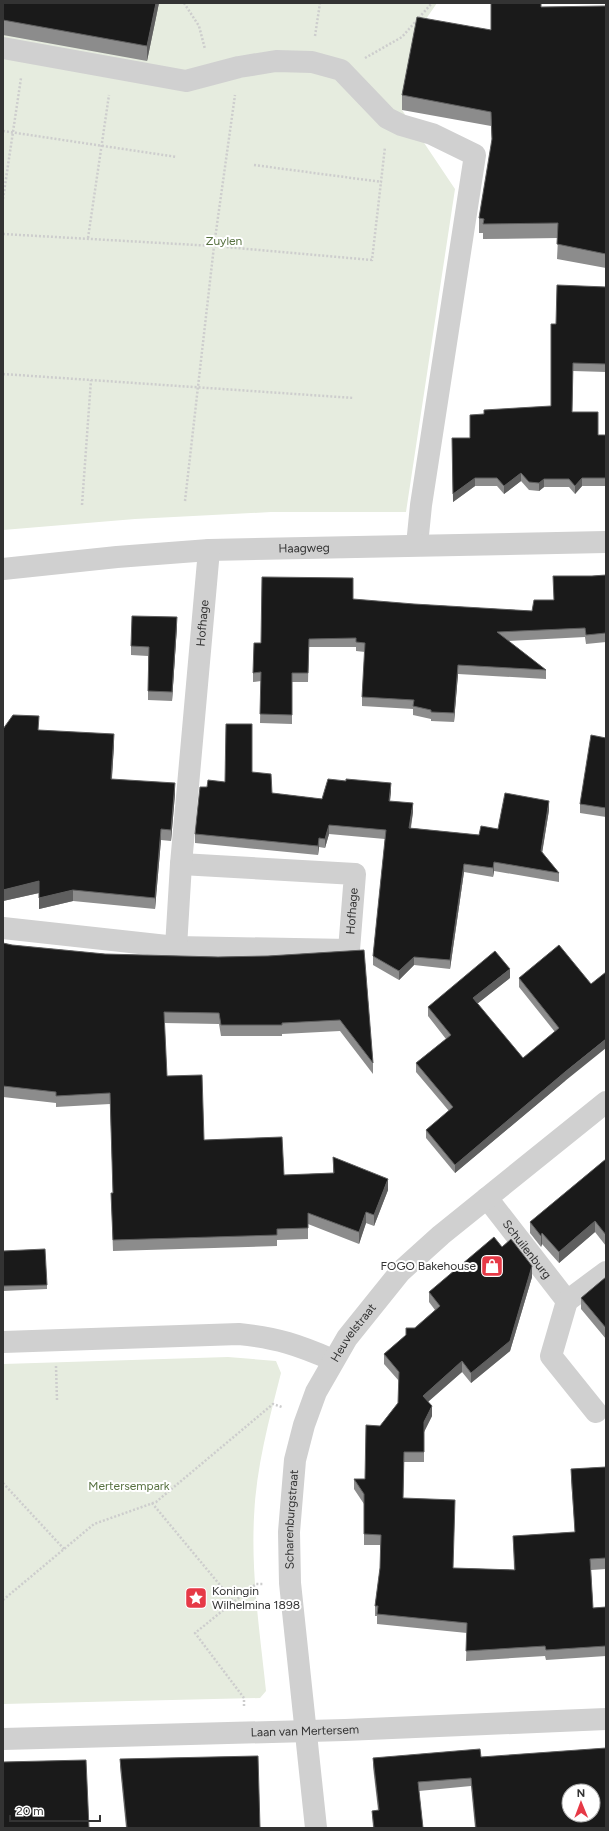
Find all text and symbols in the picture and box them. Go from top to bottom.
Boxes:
park label: Zuylen [206,234,243,248]
street label: Haagweg [278,541,330,556]
street label: Hofhage [193,599,212,647]
street label: Hofhage [343,887,361,935]
street label: Schuilenburg [500,1217,554,1282]
shop icon: FOGO Bakehouse [479,1253,505,1279]
place label: FOGO Bakehouse [381,1259,476,1273]
street label: Heuvelstraat [328,1300,379,1364]
street label: Scharenburgstraat [282,1469,301,1569]
park label: Mertersempark [88,1479,170,1493]
place label: Koningin Wilhelmina 1898 [212,1584,300,1612]
place icon: Koningin Wilhelmina 1898 [183,1585,209,1611]
street label: Laan van Mertersem [251,1722,359,1739]
north arrow [561,1783,601,1823]
text: N [576,1787,585,1800]
scale bar [10,1797,100,1823]
text: 20 m [16,1804,44,1818]

